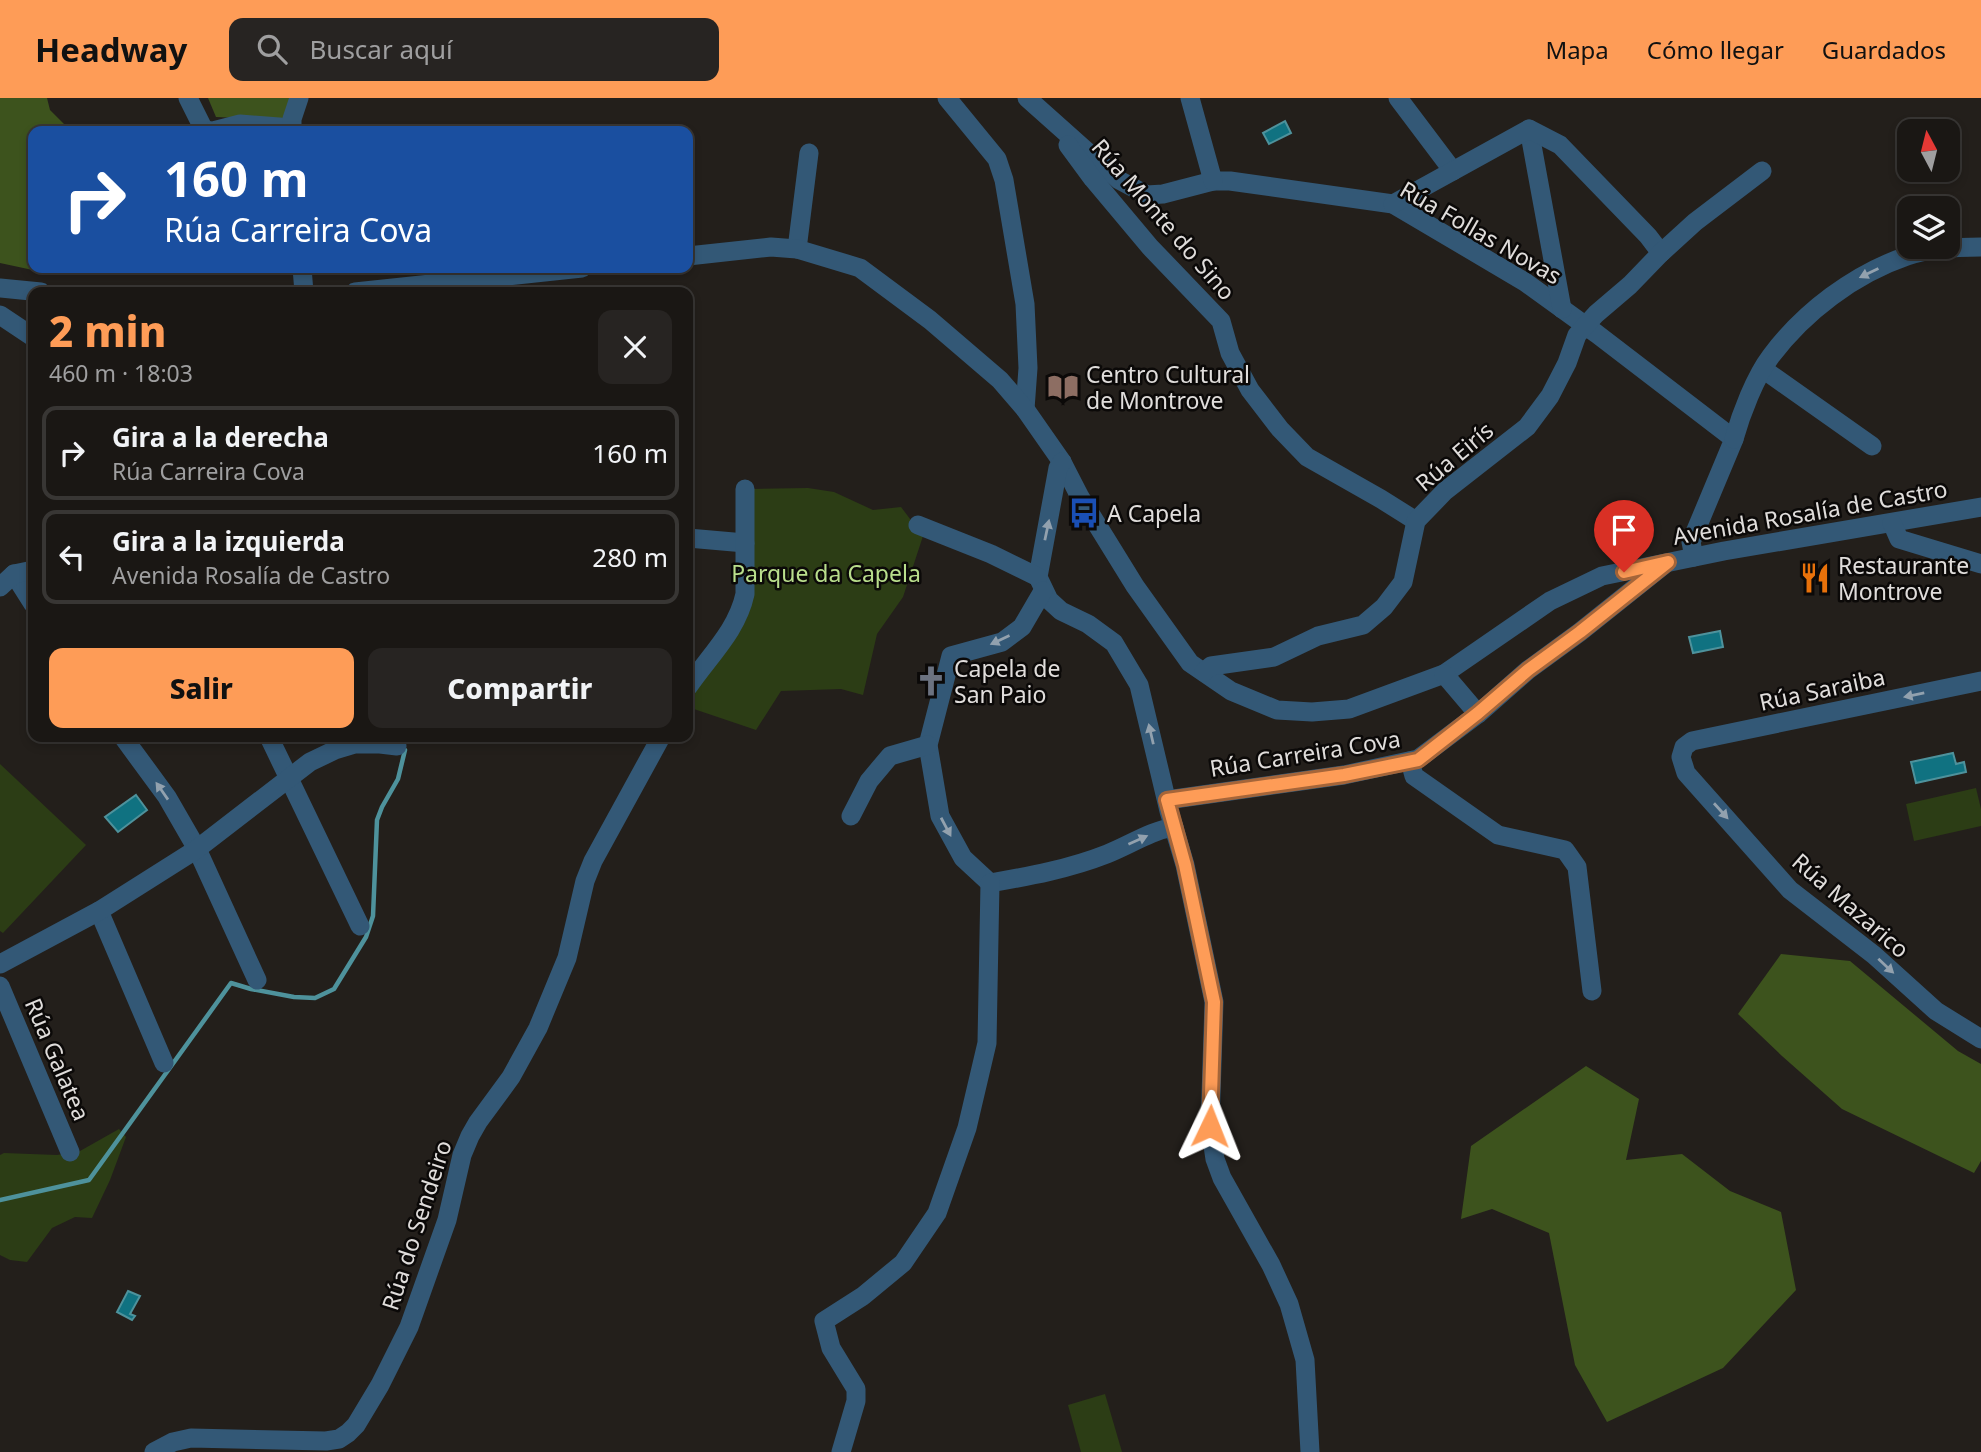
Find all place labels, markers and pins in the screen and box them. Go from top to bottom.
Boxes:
place label: Centro Cultural de Montrove [1086,358,1250,416]
library icon: Centro Cultural de Montrove [1046,370,1080,404]
bus stop icon: A Capela [1067,496,1101,530]
place label: A Capela [1107,497,1201,529]
pin [1594,500,1654,572]
place label: Restaurante Montrove [1838,549,1969,607]
restaurant icon: Restaurante Montrove [1798,561,1832,595]
place label: Capela de San Paio [954,652,1061,710]
church icon: Capela de San Paio [914,664,948,698]

